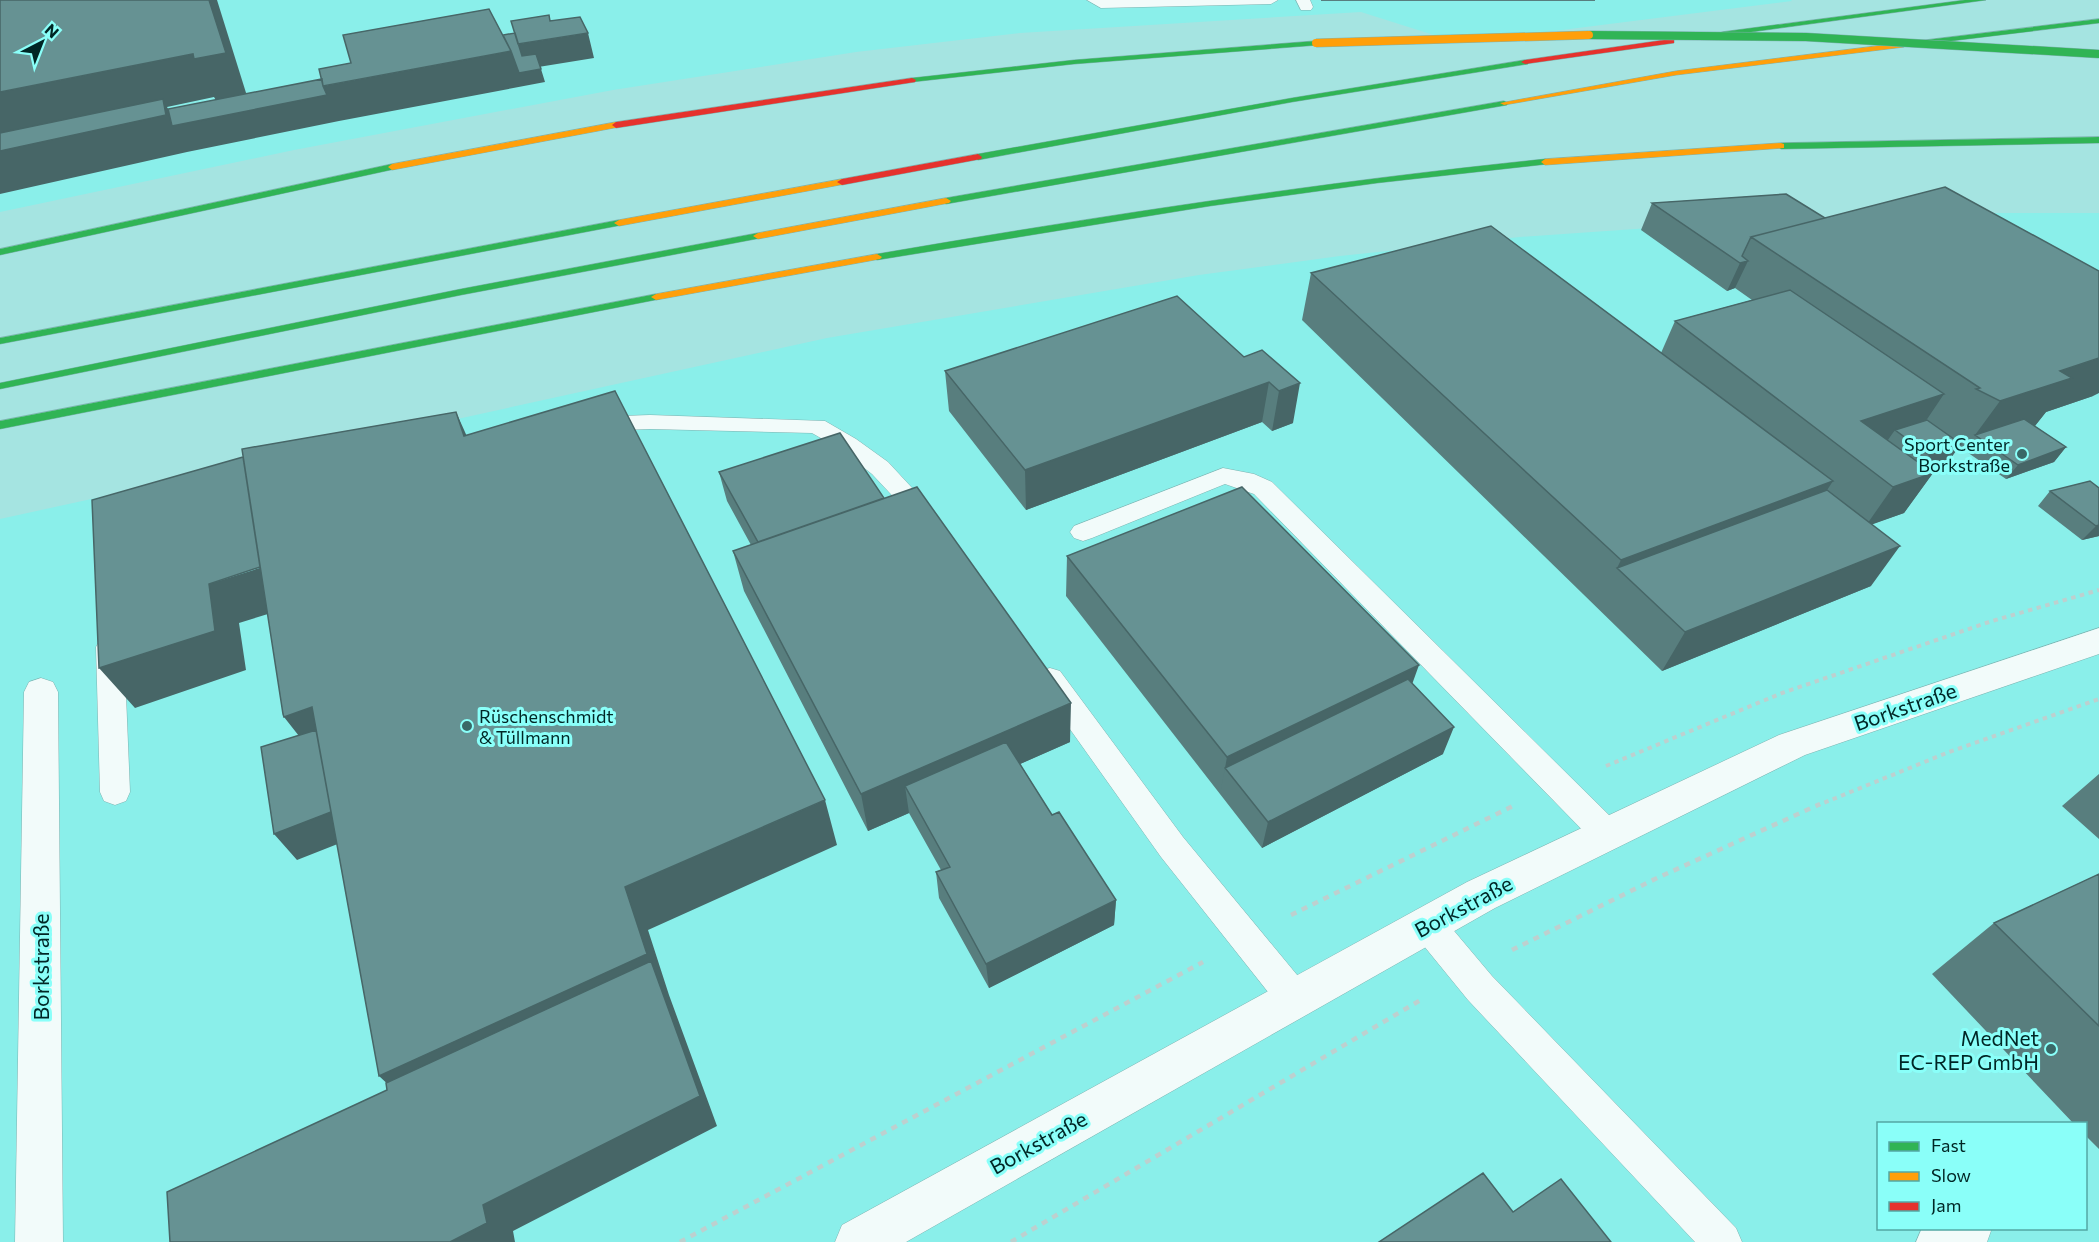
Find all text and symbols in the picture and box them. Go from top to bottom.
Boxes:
north arrow [12,12,72,72]
text: N [42,19,63,42]
place label: Sport Center Borkstraße [1904,433,2010,476]
marker: Sport Center Borkstraße [2015,447,2029,461]
street label: Borkstraße [1850,677,1960,735]
place label: Rüschenschmidt & Tüllmann [479,705,614,748]
marker: Rüschenschmidt & Tüllmann [460,719,474,733]
street label: Borkstraße [1410,870,1516,942]
street label: Borkstraße [28,914,53,1020]
place label: MedNet EC-REP GmbH [1898,1025,2039,1074]
marker: MedNet EC-REP GmbH [2044,1042,2058,1056]
street label: Borkstraße [985,1105,1091,1179]
legend [1877,1122,2087,1230]
text: Fast [1931,1134,1966,1156]
text: Slow [1931,1164,1971,1186]
text: Jam [1931,1194,1961,1216]

